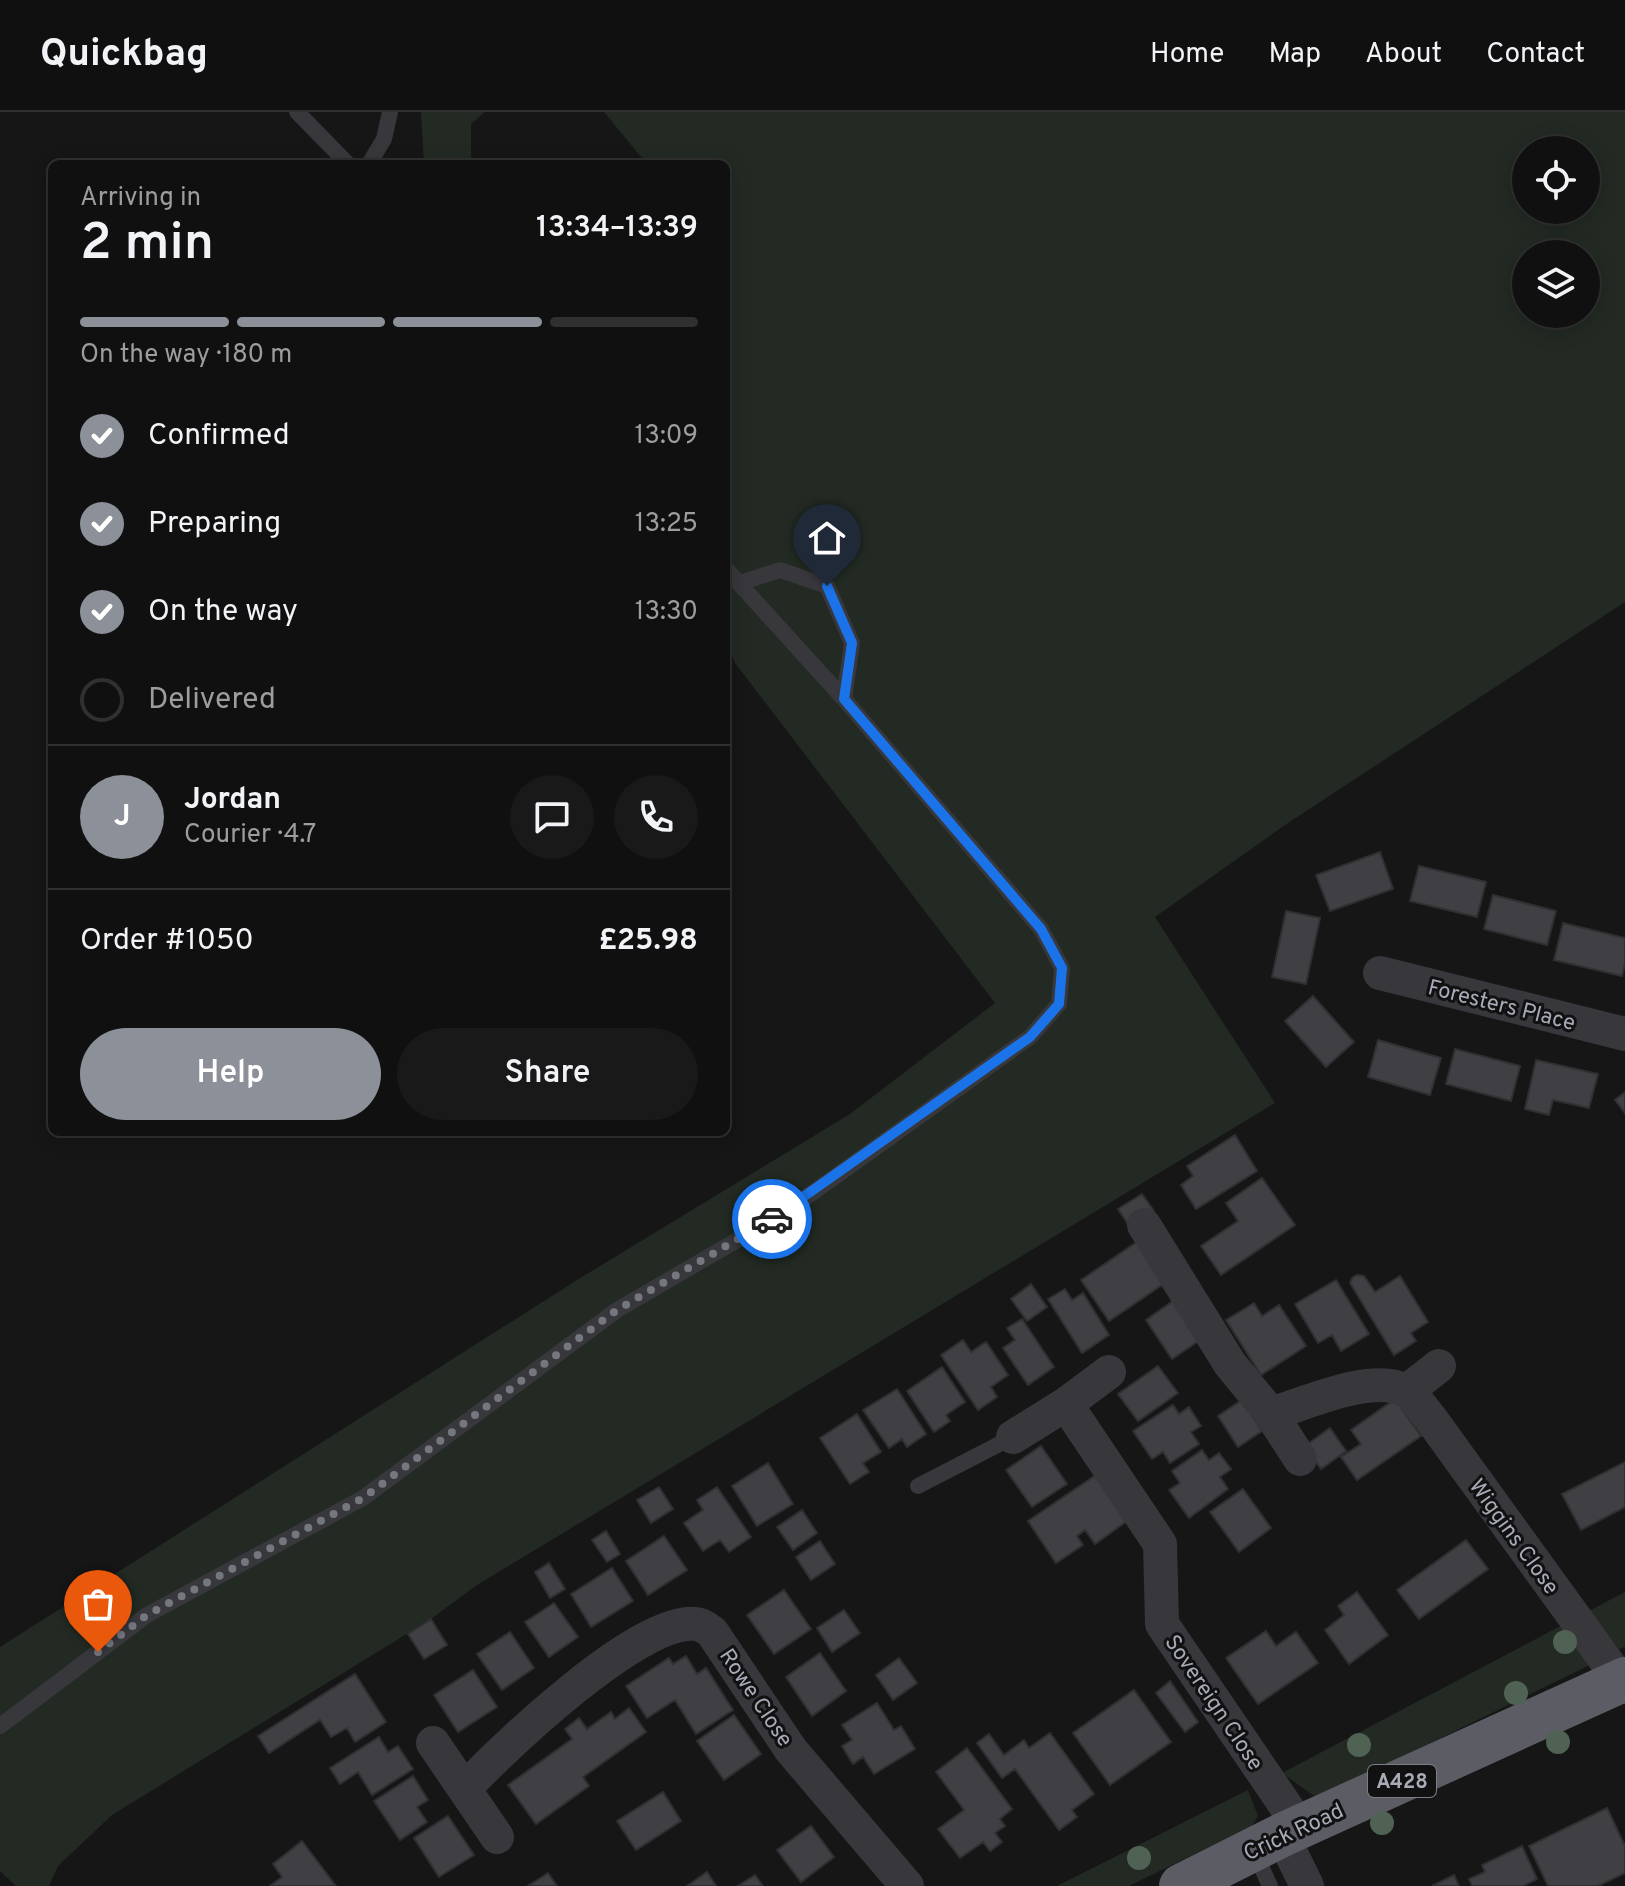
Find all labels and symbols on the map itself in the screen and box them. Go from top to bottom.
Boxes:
pin [793,504,861,586]
street label: Foresters Place [1425,975,1578,1038]
courier [732,1179,812,1259]
street label: Wiggins Close [1462,1474,1564,1600]
pin [64,1570,132,1652]
street label: Sovereign Close [1158,1630,1268,1776]
street label: Rowe Close [712,1644,798,1753]
road number: A428 [1368,1765,1436,1797]
street label: Crick Road [1240,1798,1348,1868]

